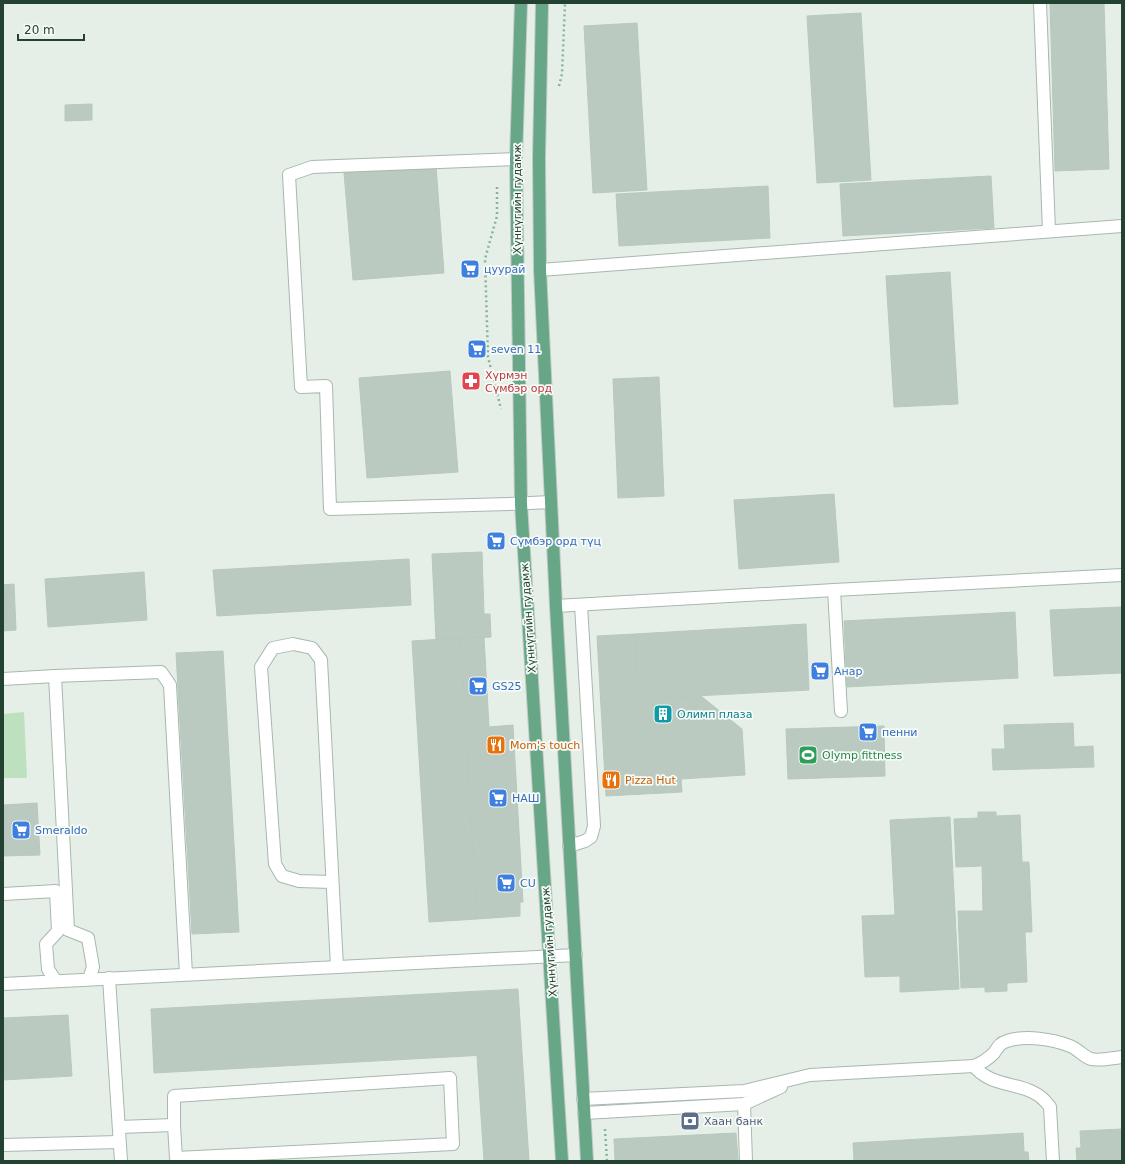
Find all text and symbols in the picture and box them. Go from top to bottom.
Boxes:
scale bar [18,16,84,42]
text: 20 m [24,23,55,37]
street label: Хүннүгийн гудамж [511,144,524,254]
supermarket icon: цуурай [459,258,481,280]
place label: цуурай [484,263,525,276]
supermarket icon: seven 11 [466,338,488,360]
place label: seven 11 [491,343,541,356]
place label: Хүрмэн Сүмбэр орд [485,369,553,395]
pharmacy icon: Хүрмэн Сүмбэр орд [460,370,482,392]
supermarket icon: Сүмбэр орд түц [485,530,507,552]
place label: Сүмбэр орд түц [510,535,601,548]
street label: Хүннүгийн гудамж [518,562,539,674]
supermarket icon: Анар [809,660,831,682]
place label: Анар [834,665,862,678]
supermarket icon: GS25 [467,675,489,697]
place label: GS25 [492,680,522,693]
building icon: Олимп плаза [652,703,674,725]
place label: Олимп плаза [677,708,752,721]
supermarket icon: пенни [857,721,879,743]
place label: пенни [882,726,918,739]
restaurant icon: Mom's touch [485,734,507,756]
place label: Mom's touch [510,739,580,752]
sports icon: Olymp fittness [797,744,819,766]
place label: Olymp fittness [822,749,902,762]
restaurant icon: Pizza Hut [600,769,622,791]
place label: Pizza Hut [625,774,676,787]
supermarket icon: НАШ [487,787,509,809]
place label: НАШ [512,792,540,805]
supermarket icon: Smeraldo [10,819,32,841]
place label: Smeraldo [35,824,88,837]
supermarket icon: CU [495,872,517,894]
place label: CU [520,877,536,890]
street label: Хүннүгийн гудамж [539,886,560,998]
bank icon: Хаан банк [679,1110,701,1132]
place label: Хаан банк [704,1115,763,1128]

